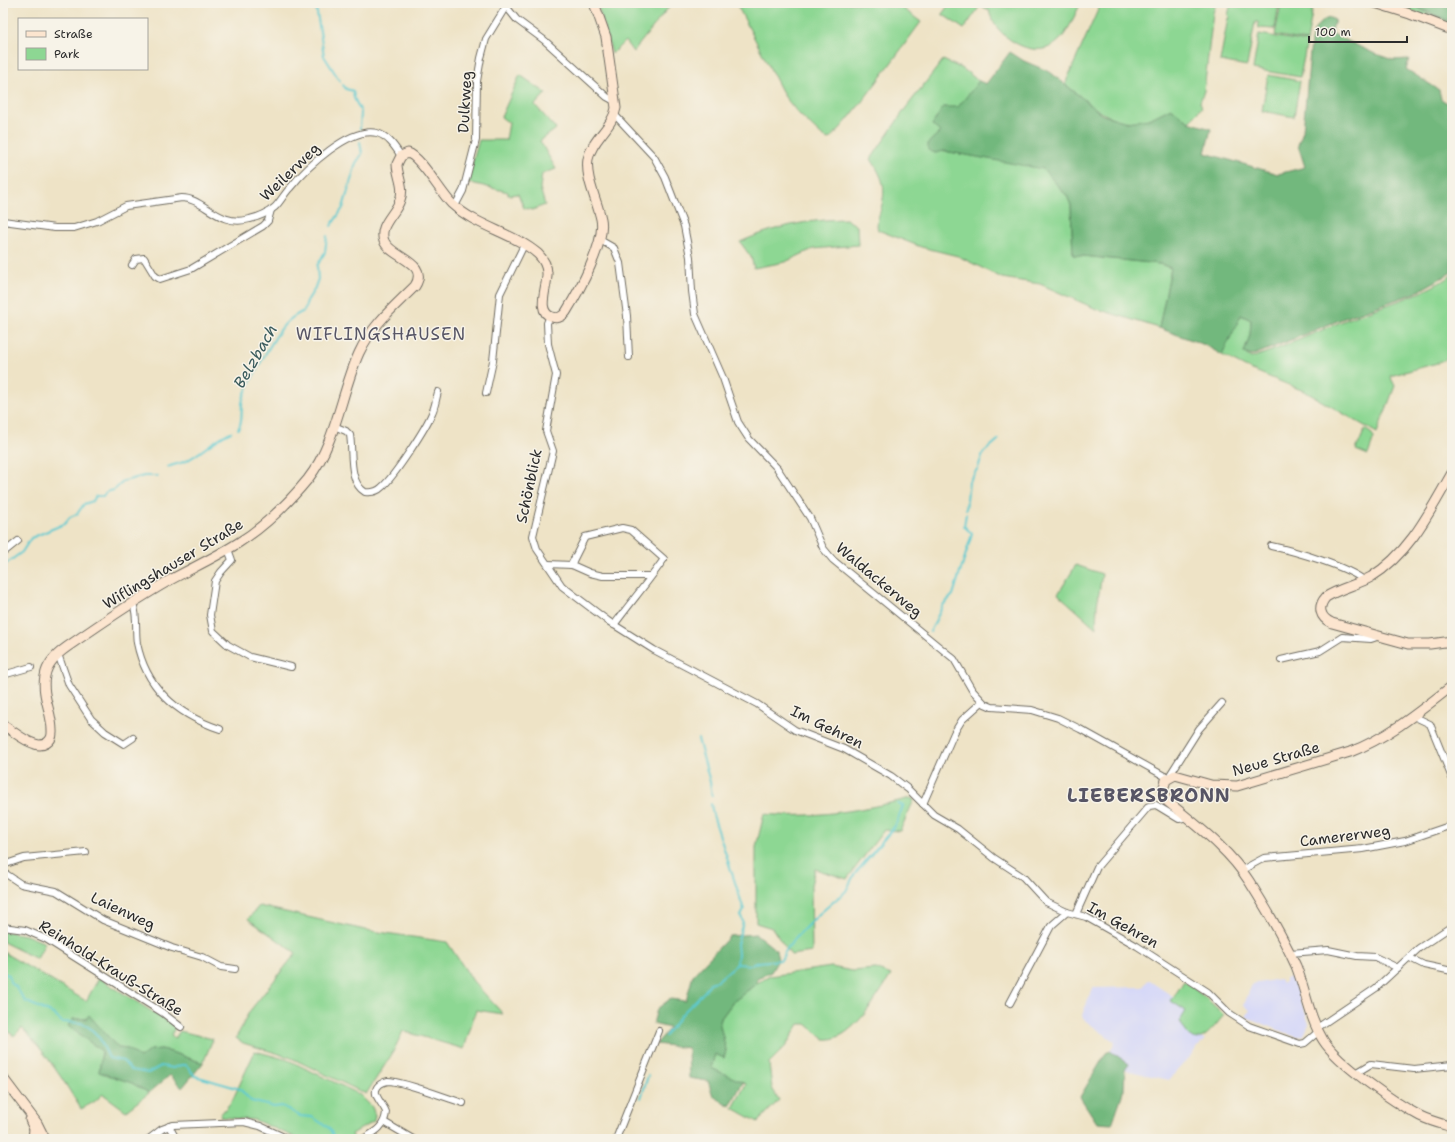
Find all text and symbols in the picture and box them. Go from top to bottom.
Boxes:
legend [18,18,148,70]
scale bar [1309,18,1407,44]
text: 100 m [1315,24,1351,40]
text: Straße [54,26,93,42]
text: Park [54,46,80,62]
street label: Dulkweg [453,70,477,134]
street label: Weilerweg [256,138,324,206]
water label: Belzbach [229,321,282,392]
district label: WIFLINGSHAUSEN [296,323,466,345]
street label: Schönblick [511,447,547,525]
street label: Wiflingshauser Straße [99,514,247,614]
street label: Waldackerweg [832,538,926,622]
street label: Im Gehren [787,701,867,753]
street label: Neue Straße [1230,737,1322,781]
district label: LIEBERSBRONN [1067,783,1231,808]
street label: Camererweg [1299,821,1391,851]
street label: Laienweg [87,887,159,935]
street label: Im Gehren [1084,897,1162,953]
street label: Reinhold-Krauß-Straße [35,915,187,1021]

